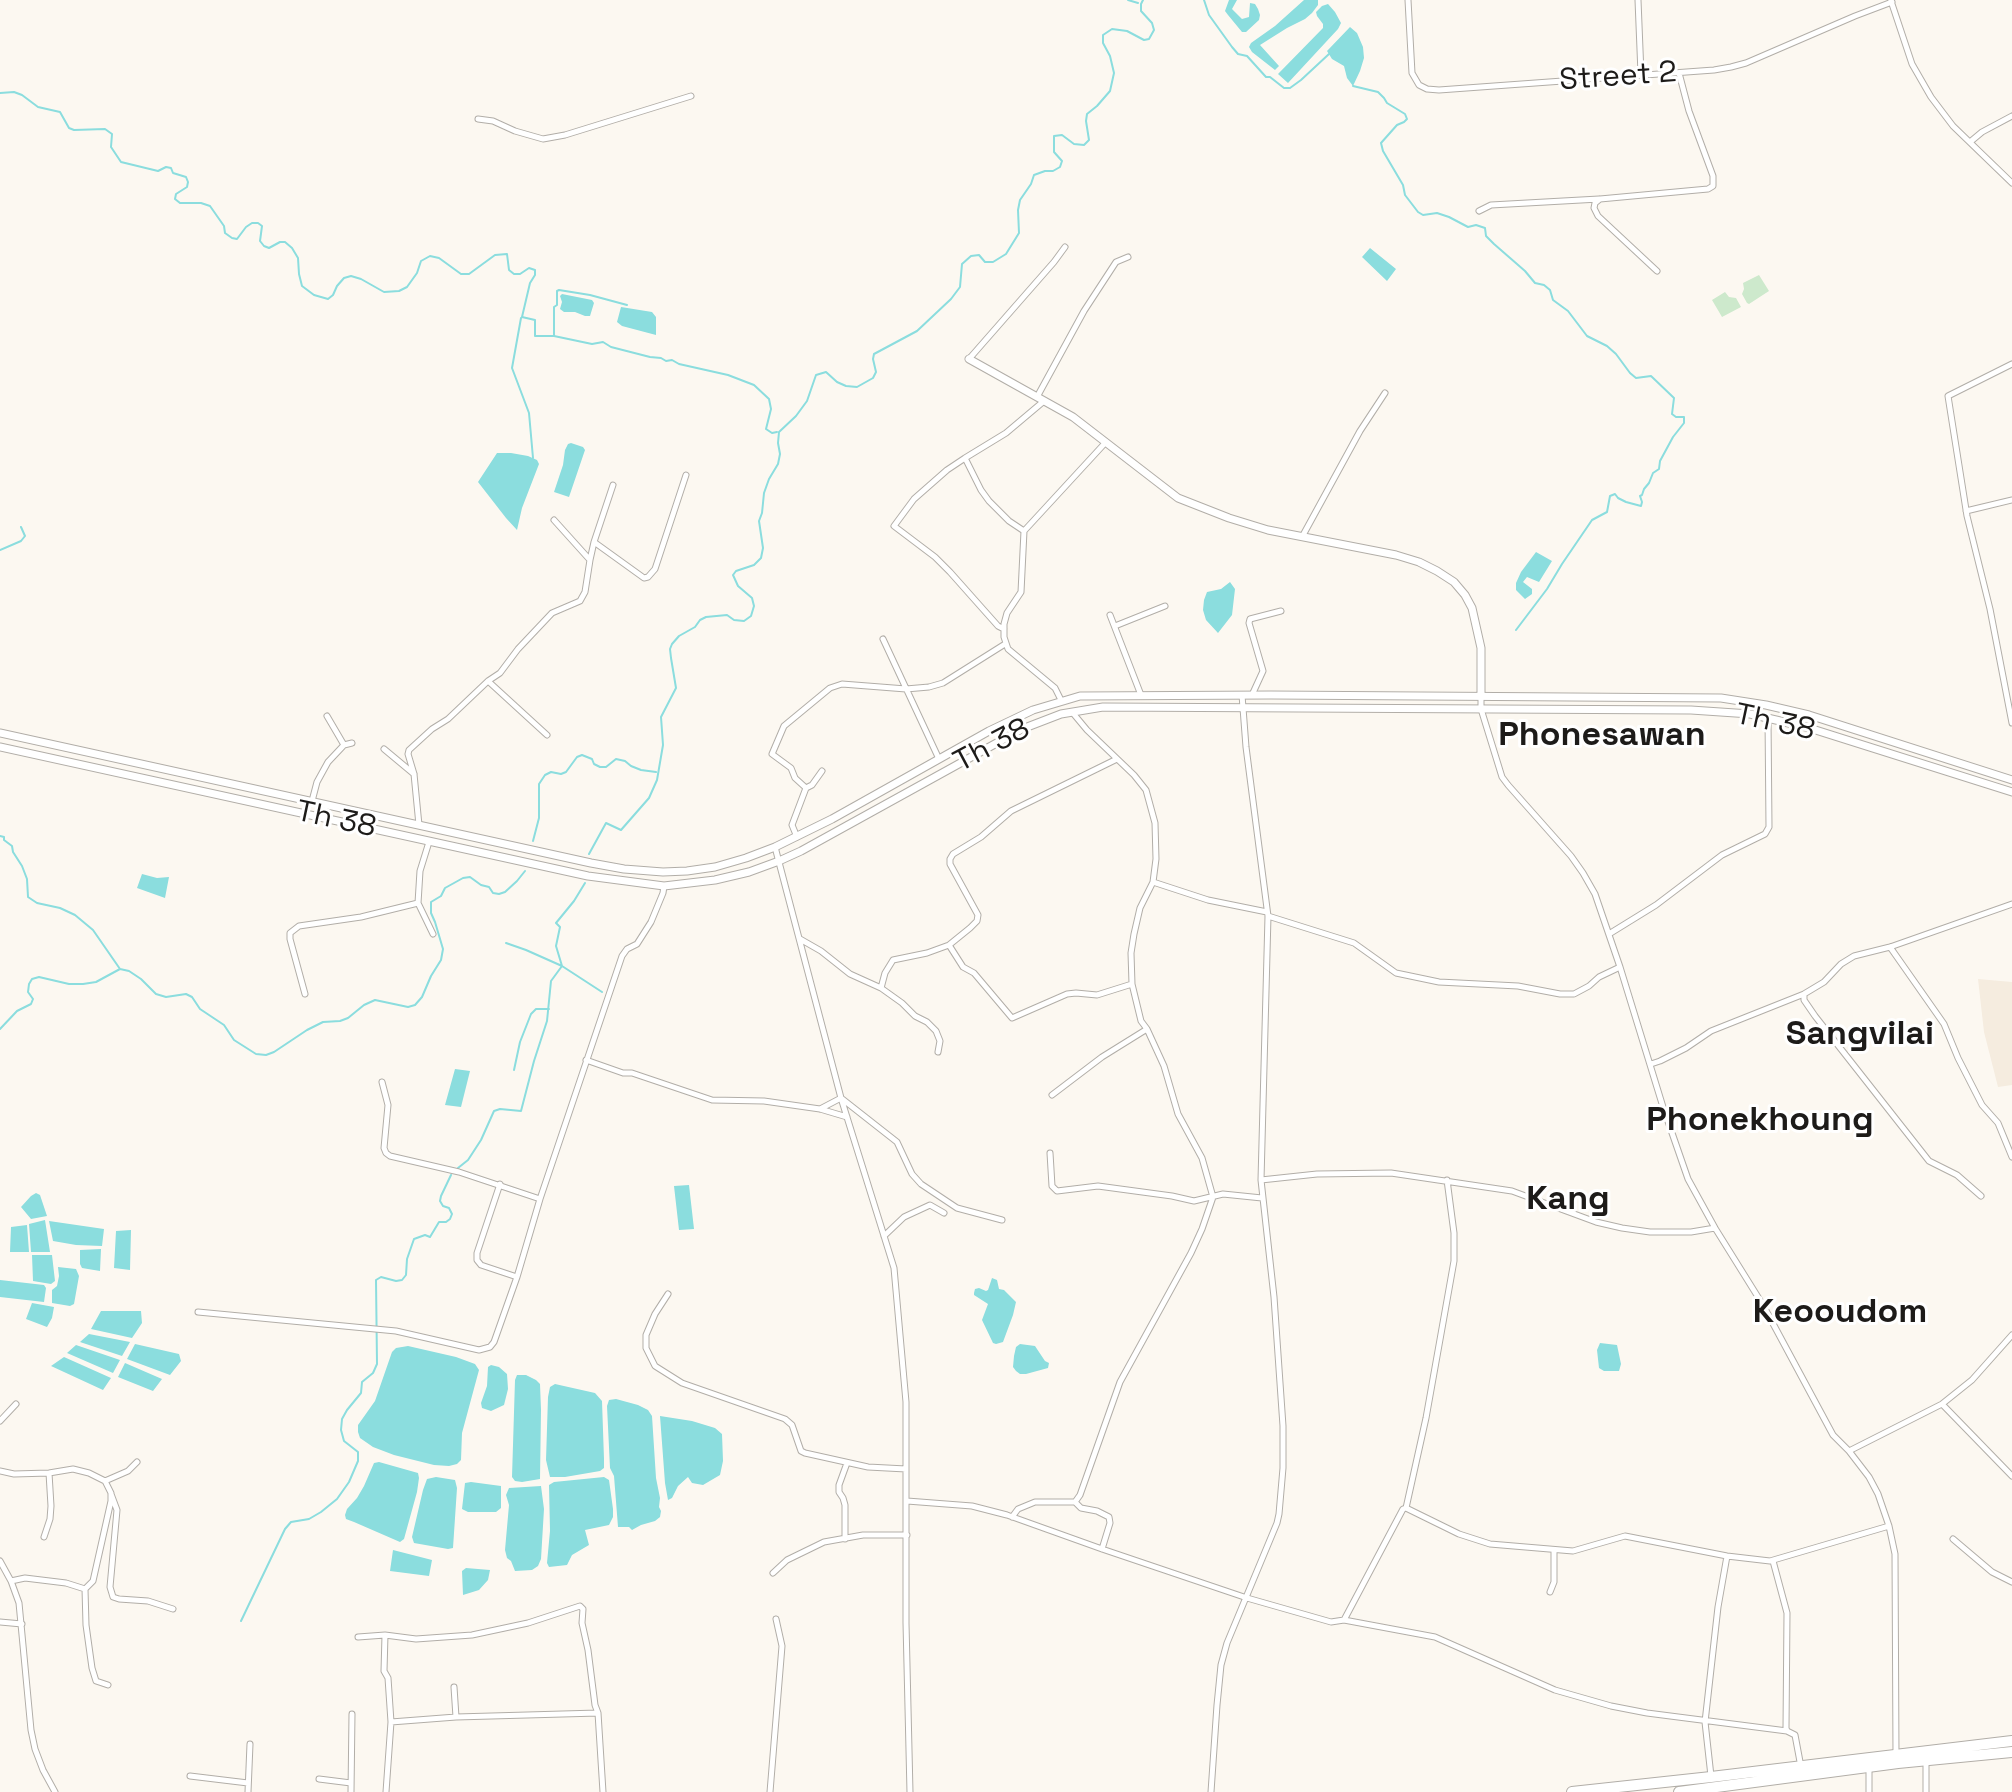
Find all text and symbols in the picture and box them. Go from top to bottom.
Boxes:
street label: Street 2 [1558,55,1678,99]
street label: Th 38 [1732,697,1818,749]
street label: Th 38 [948,711,1036,781]
district label: Phonesawan [1498,716,1706,756]
street label: Th 38 [293,794,379,846]
district label: Sangvilai [1786,1015,1934,1055]
district label: Phonekhoung [1646,1101,1874,1141]
district label: Kang [1526,1180,1610,1220]
district label: Keooudom [1753,1293,1927,1333]

